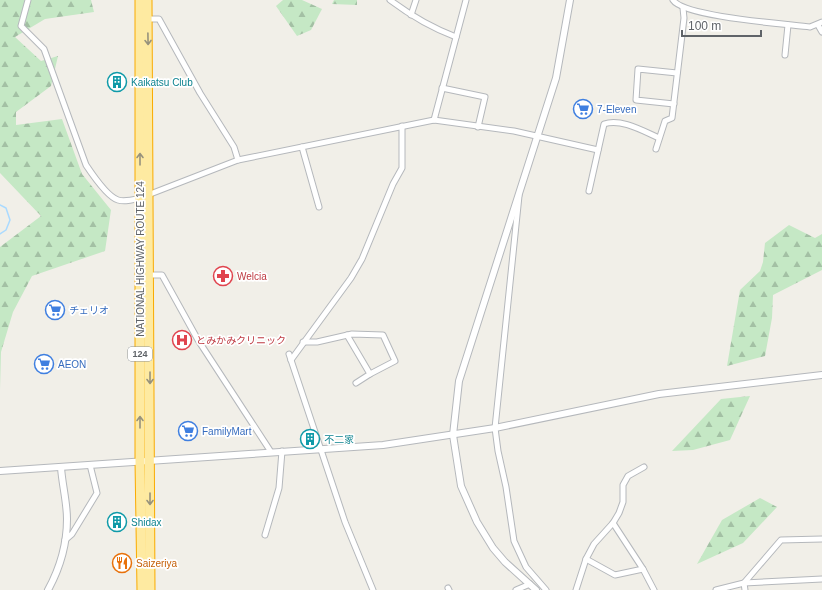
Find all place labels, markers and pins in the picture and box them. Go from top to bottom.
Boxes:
building icon: Kaikatsu Club [106,71,128,93]
place label: Kaikatsu Club [131,77,193,88]
supermarket icon: 7-Eleven [572,98,594,120]
place label: 7-Eleven [597,104,636,115]
pharmacy icon: Welcia [212,265,234,287]
place label: Welcia [237,271,267,282]
supermarket icon: チェリオ [44,299,66,321]
place label: チェリオ [69,305,109,316]
hospital icon: とみかみクリニック [171,329,193,351]
place label: とみかみクリニック [196,335,286,346]
supermarket icon: AEON [33,353,55,375]
place label: AEON [58,359,86,370]
supermarket icon: FamilyMart [177,420,199,442]
place label: FamilyMart [202,426,252,437]
building icon: 不二家 [299,428,321,450]
place label: 不二家 [324,434,354,445]
building icon: Shidax [106,511,128,533]
place label: Shidax [131,517,162,528]
restaurant icon: Saizeriya [111,552,133,574]
place label: Saizeriya [136,558,178,569]

